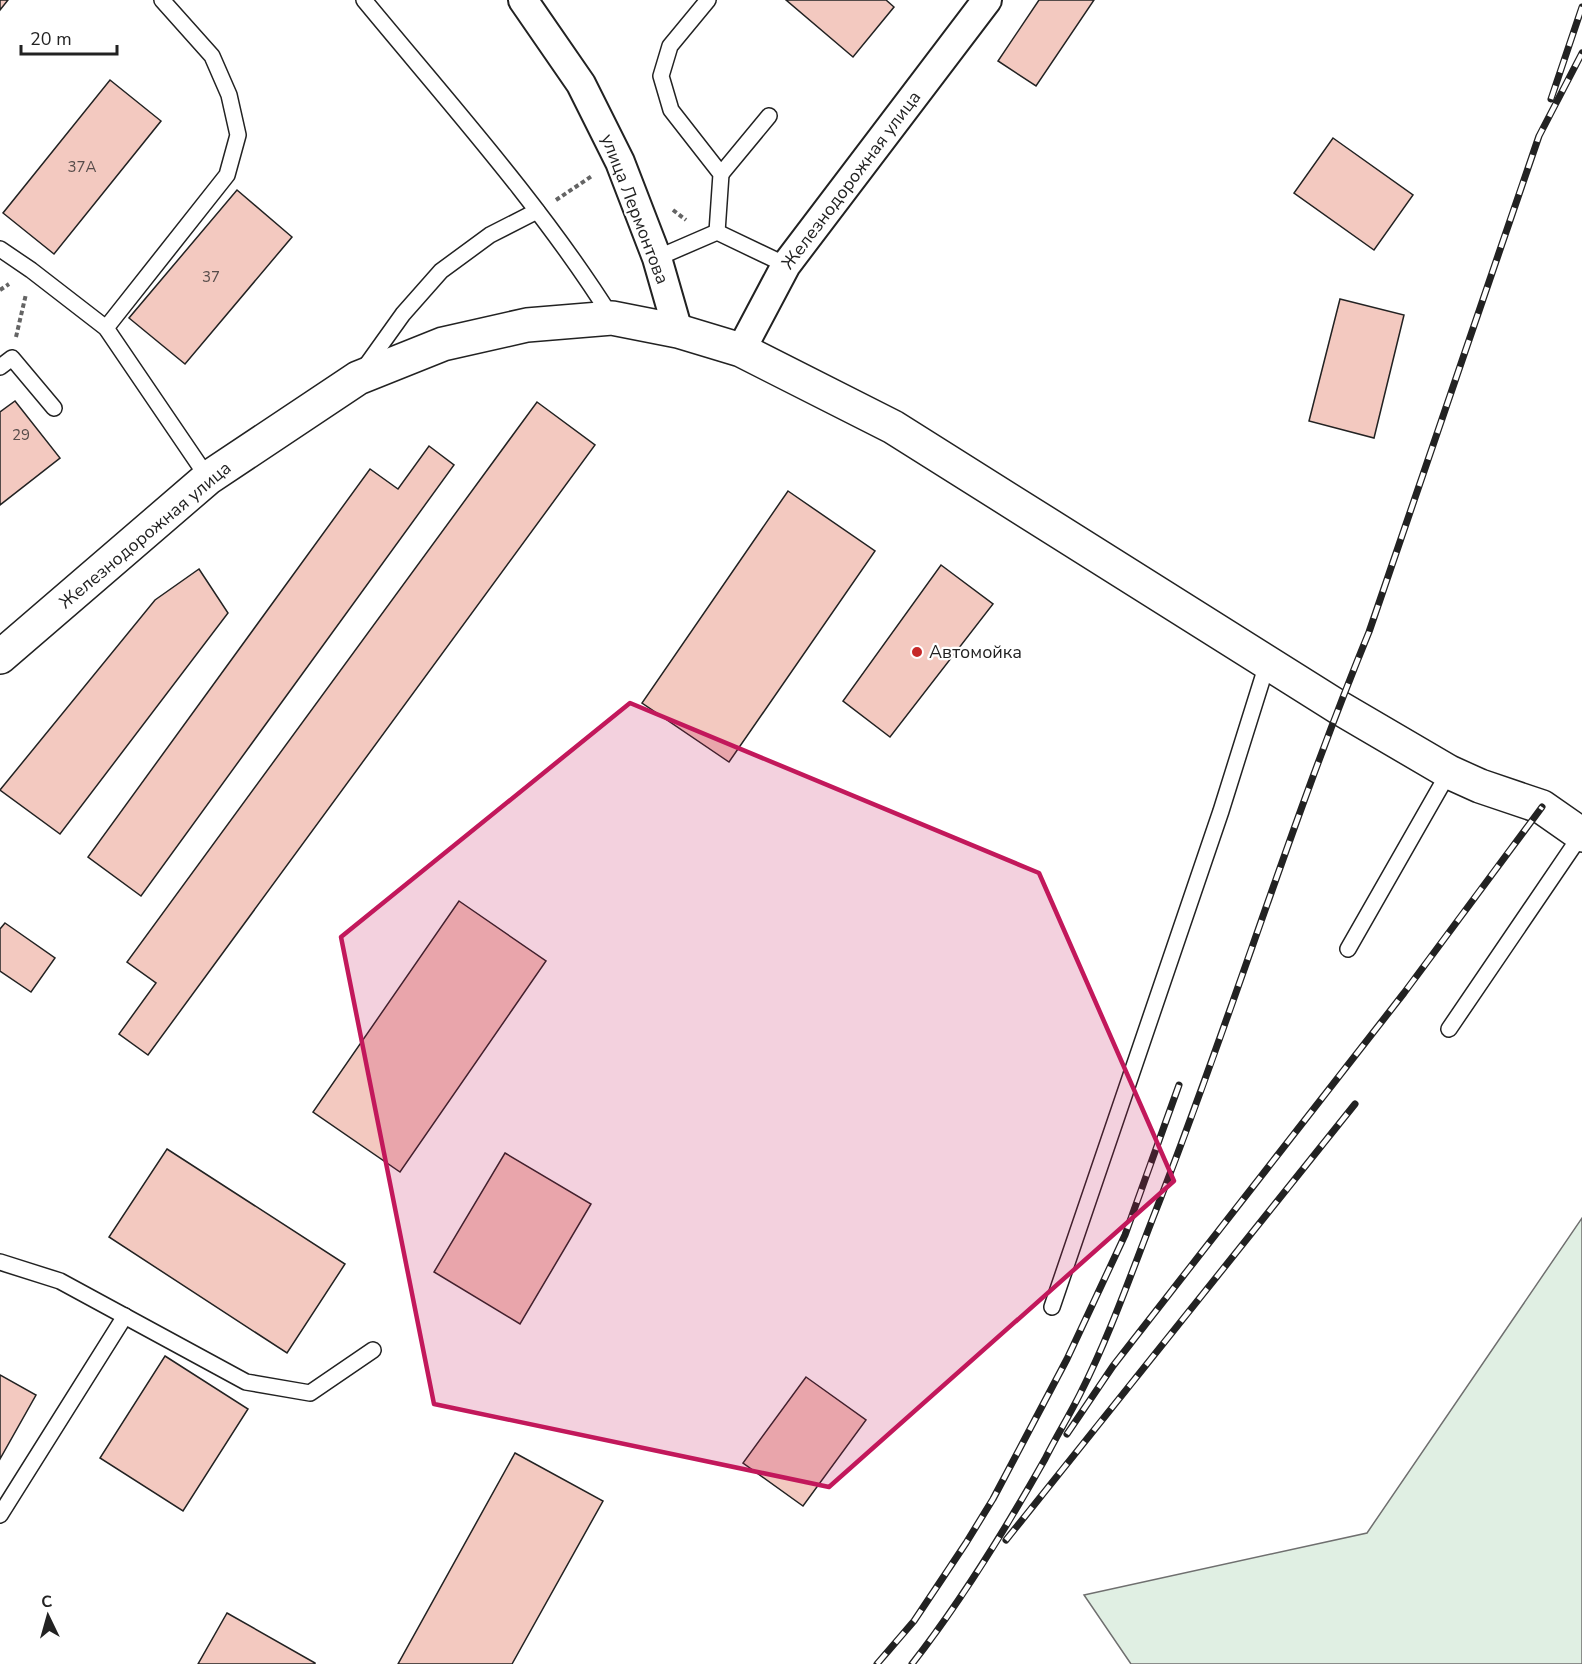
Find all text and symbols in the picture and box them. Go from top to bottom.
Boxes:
scale bar [21,18,117,56]
text: 20 m [30,27,72,51]
street label: Железнодорожная улица [776,86,926,274]
street label: улица Лермонтова [595,131,675,287]
house number: 37А [68,157,97,177]
house number: 37 [202,267,220,287]
house number: 29 [12,425,30,445]
street label: Железнодорожная улица [54,456,236,614]
place label: Автомойка [929,640,1022,664]
marker: Автомойка [910,645,924,659]
north arrow [18,1586,78,1646]
text: С [40,1591,53,1613]

